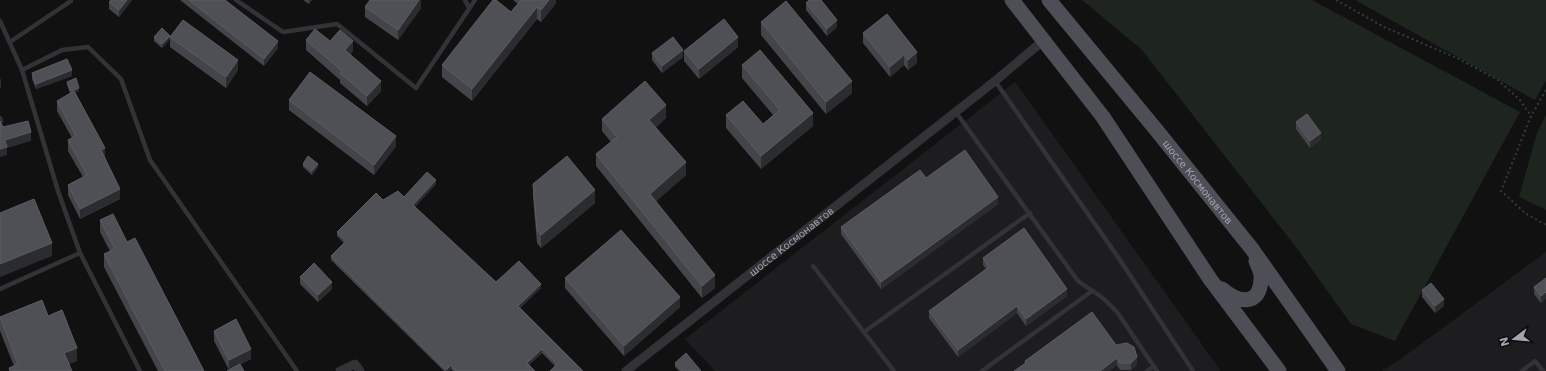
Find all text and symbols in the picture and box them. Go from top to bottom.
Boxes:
street label: шоссе Космонавтов [1161,138,1235,226]
street label: шоссе Космонавтов [747,205,836,278]
north arrow [1494,319,1534,359]
text: N [1497,335,1512,348]

